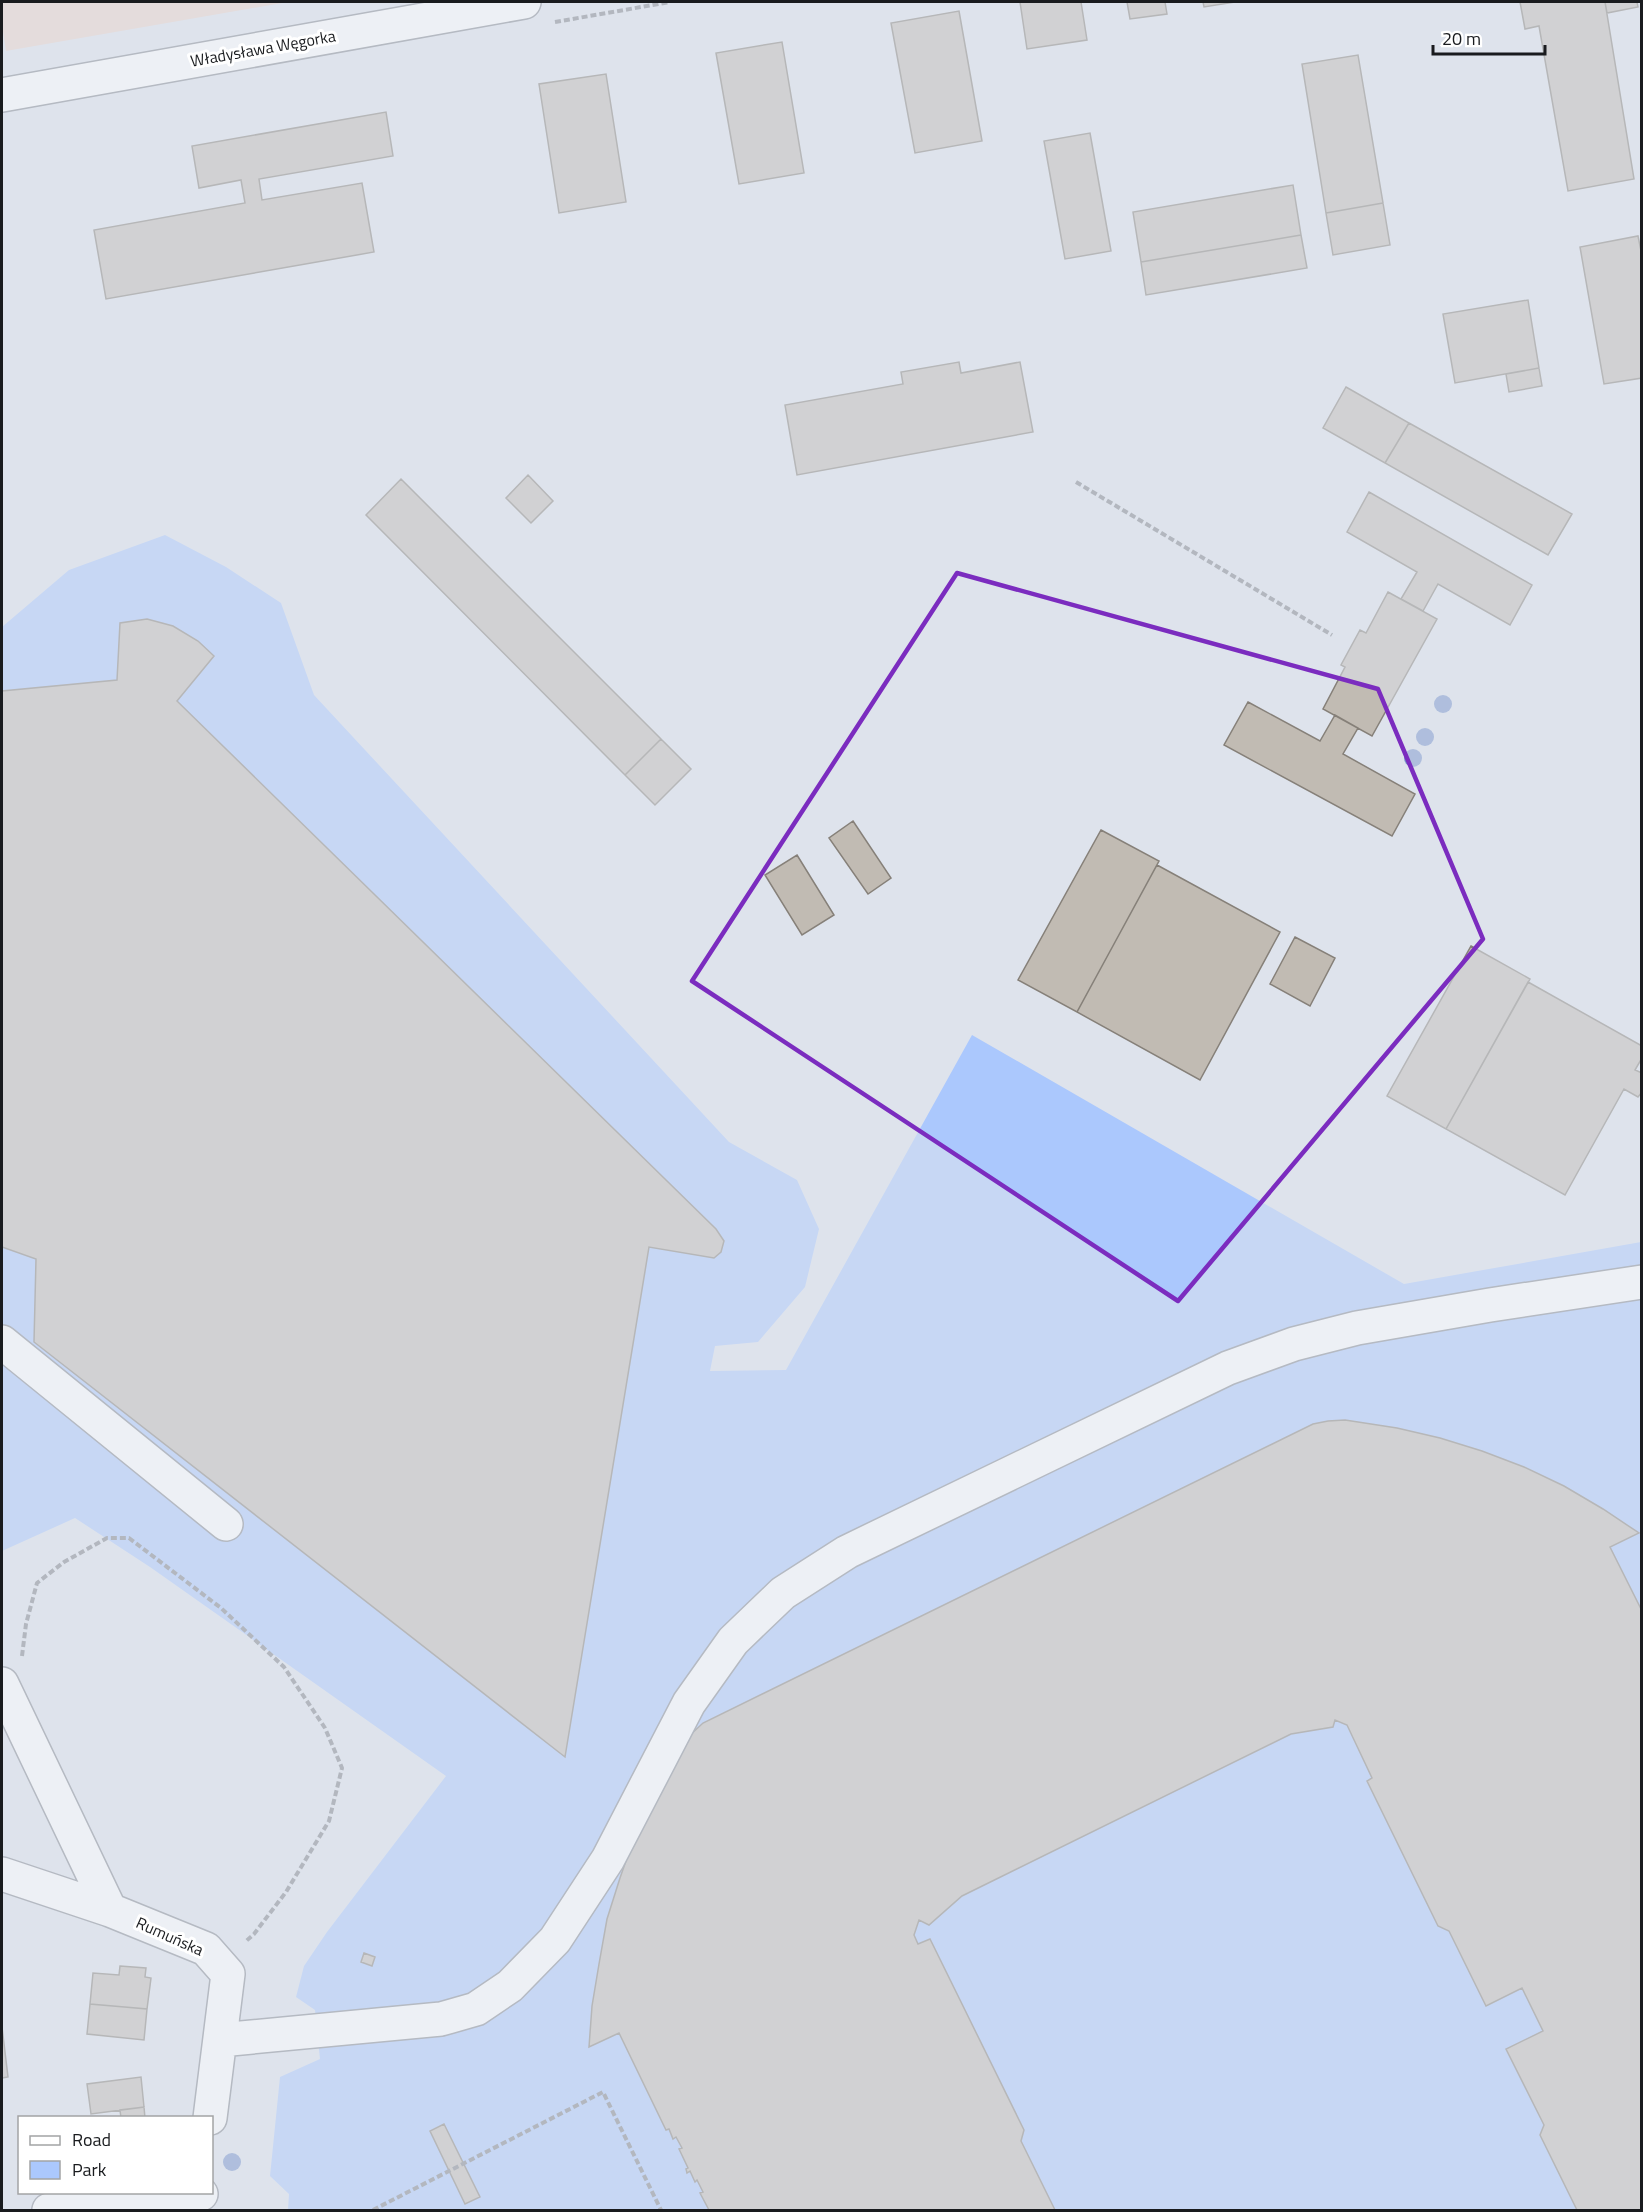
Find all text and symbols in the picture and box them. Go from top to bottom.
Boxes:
scale bar [1433,18,1546,56]
street label: Władysława Węgorka [188,23,338,73]
text: 20 m [1442,25,1481,52]
street label: Rumuńska [132,1910,208,1962]
legend [18,2116,213,2194]
text: Road [72,2126,111,2153]
text: Park [72,2156,107,2183]

